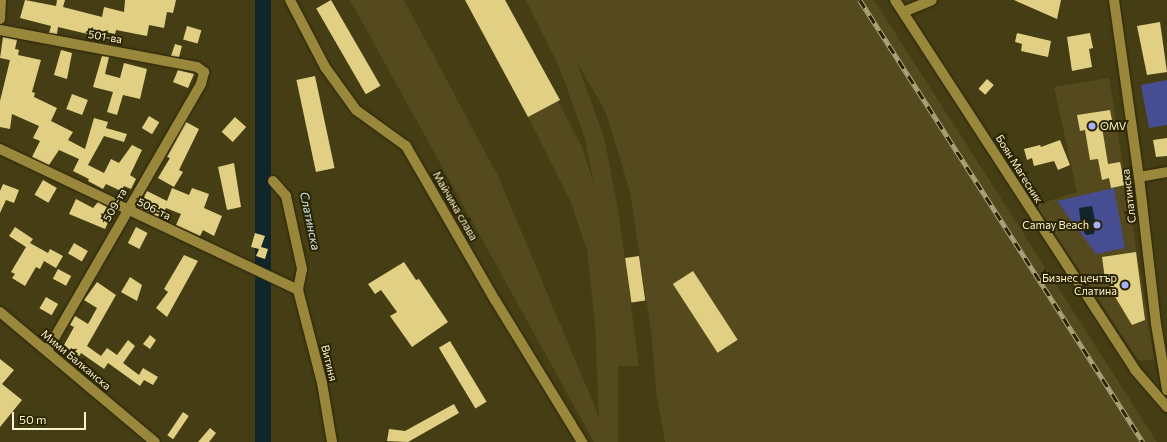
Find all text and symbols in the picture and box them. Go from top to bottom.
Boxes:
street label: 501-ва [87,28,123,46]
place label: OMV [1100,119,1126,133]
marker: OMV [1087,121,1097,131]
street label: Боян Магесник [993,132,1045,206]
street label: Слатинска [1119,168,1139,224]
street label: Майчина слава [430,169,480,243]
street label: 509-та [100,186,130,224]
water label: Слатинска [297,191,323,251]
street label: 506-та [135,195,173,223]
place label: Camay Beach [1022,218,1089,232]
marker: Camay Beach [1092,220,1102,230]
place label: Бизнес център Слатина [1042,272,1117,298]
marker: Бизнес център Слатина [1120,280,1130,290]
street label: Мими Балканска [38,327,114,393]
street label: Витиня [318,343,340,383]
scale bar [14,404,88,430]
text: 50 m [19,412,47,426]

